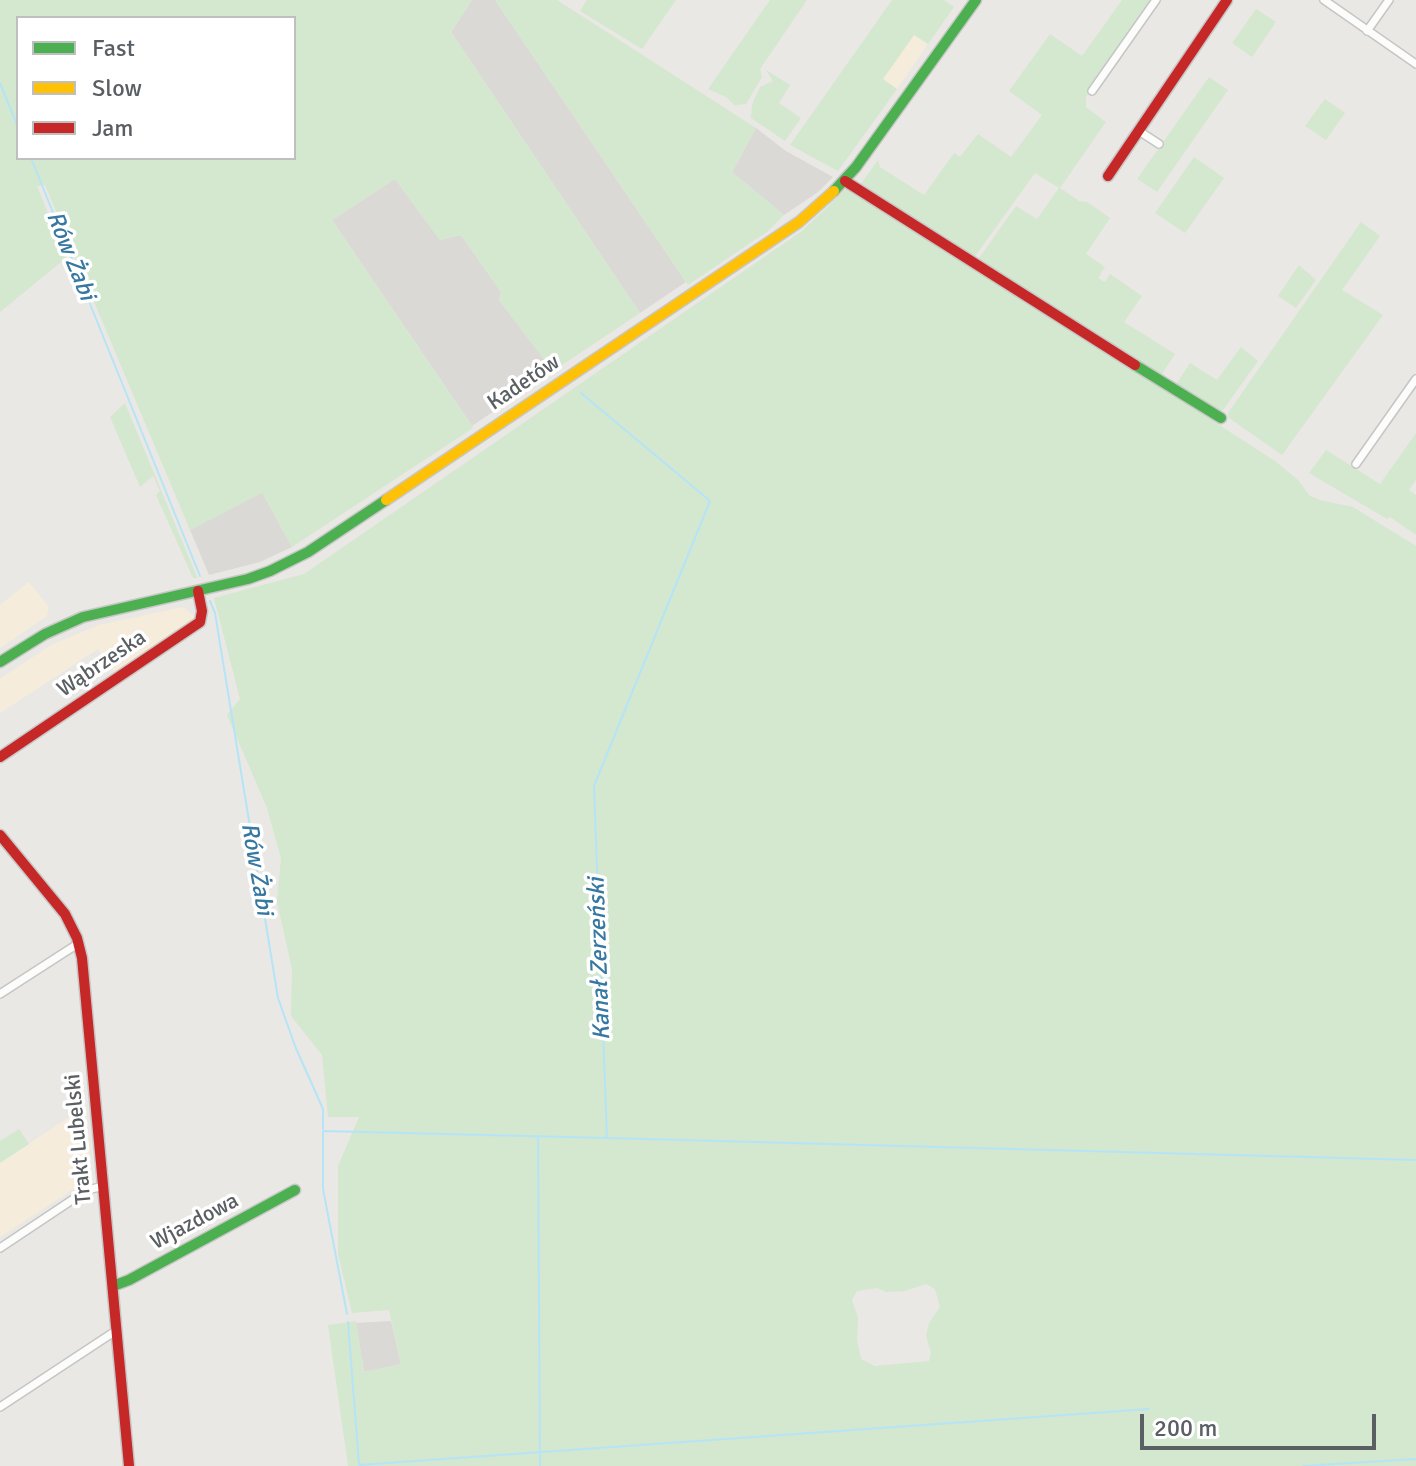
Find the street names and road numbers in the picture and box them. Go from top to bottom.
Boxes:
street label: Kadetów [483,349,565,417]
street label: Wąbrzeska [53,625,151,703]
street label: Trakt Lubelski [60,1073,98,1205]
street label: Wjazdowa [147,1188,243,1256]

